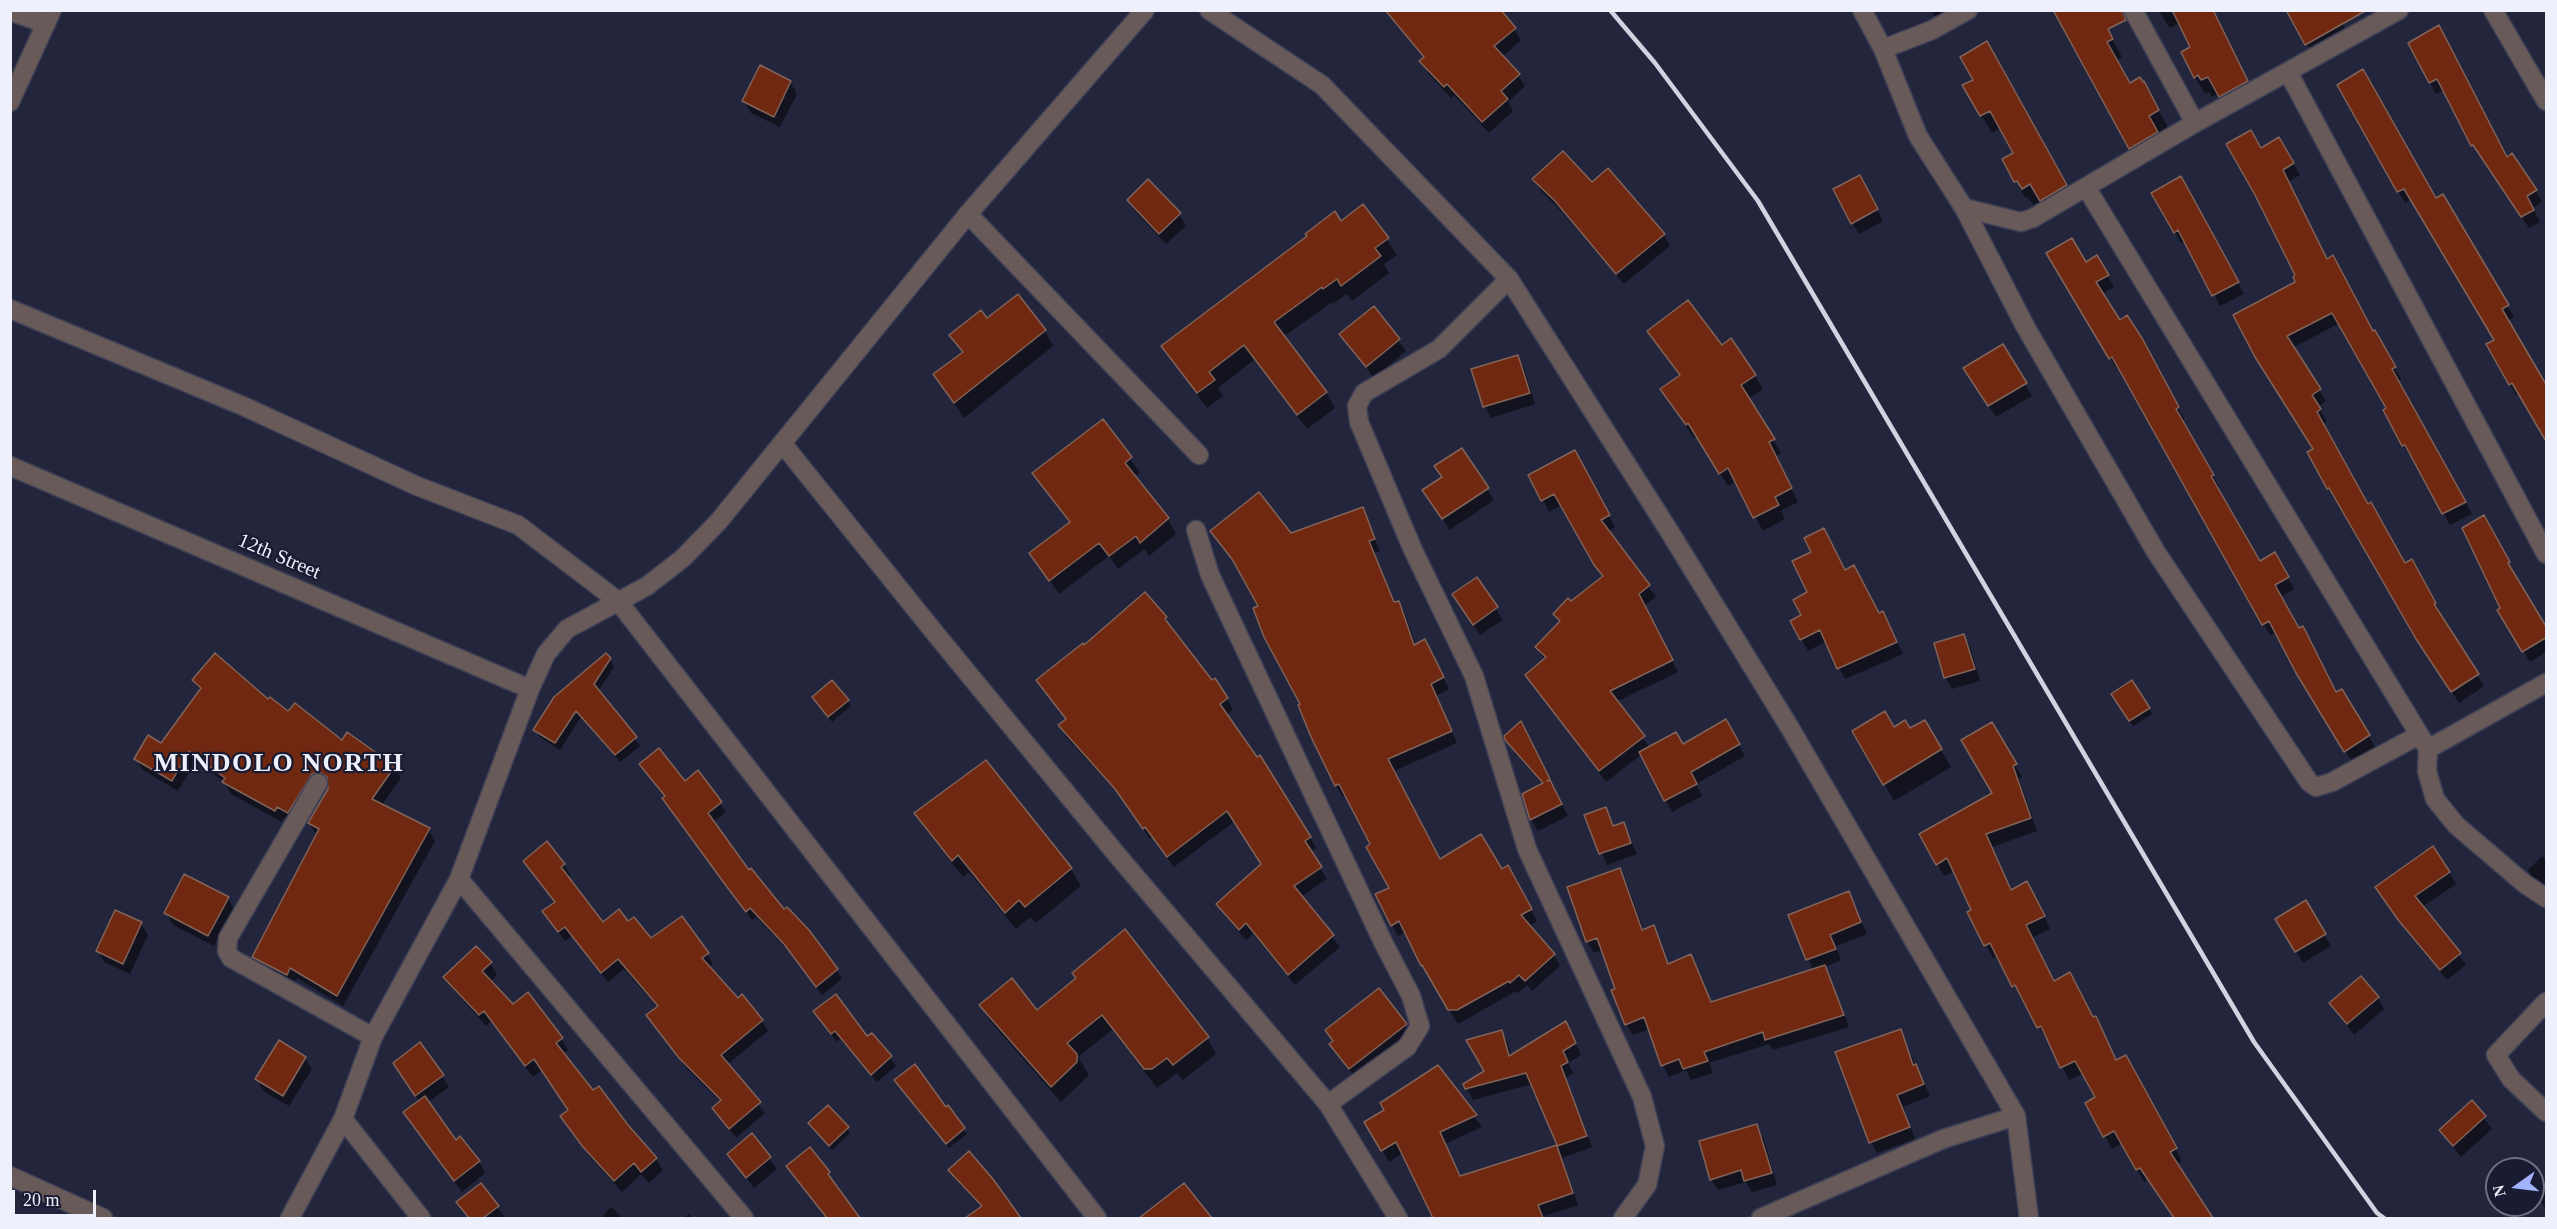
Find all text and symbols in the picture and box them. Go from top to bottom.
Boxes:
street label: 12th Street [234,529,324,585]
district label: MINDOLO NORTH [154,748,404,780]
north arrow [2485,1157,2545,1217]
scale bar [15,1178,99,1216]
text: N [2489,1183,2509,1199]
text: 20 m [23,1190,60,1210]

